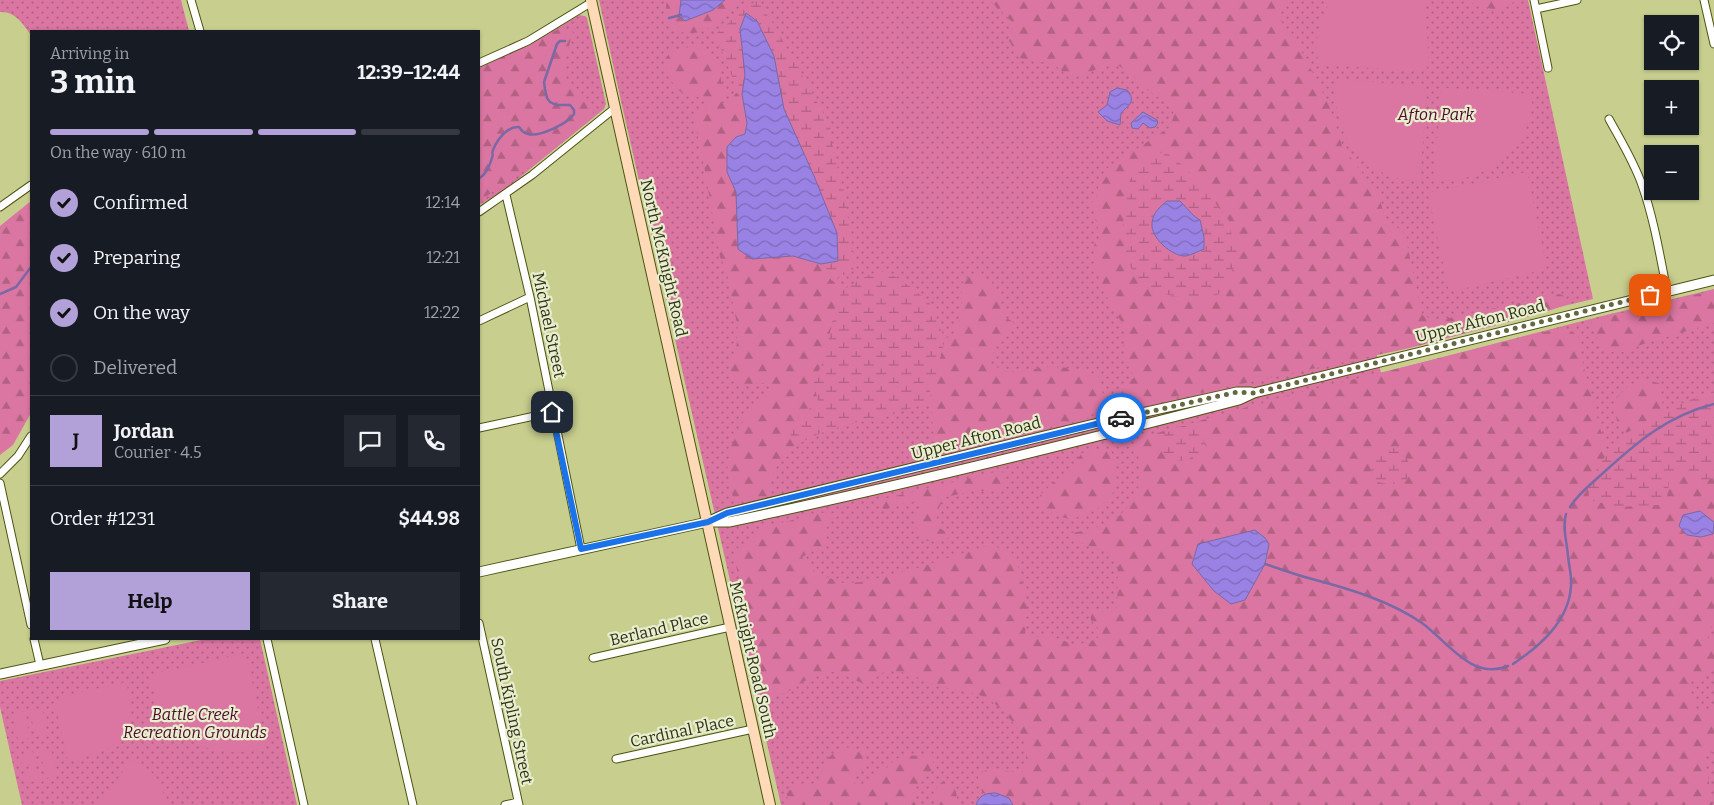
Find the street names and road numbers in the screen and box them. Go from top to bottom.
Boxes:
street label: North McKnight Road [637,177,691,339]
street label: Michael Street [529,271,569,380]
street label: Upper Afton Road [1413,296,1547,346]
street label: Upper Afton Road [909,413,1043,463]
street label: McKnight Road South [726,580,780,740]
street label: Berland Place [608,608,710,650]
street label: South Kipling Street [487,636,537,786]
street label: Cardinal Place [628,711,736,751]

